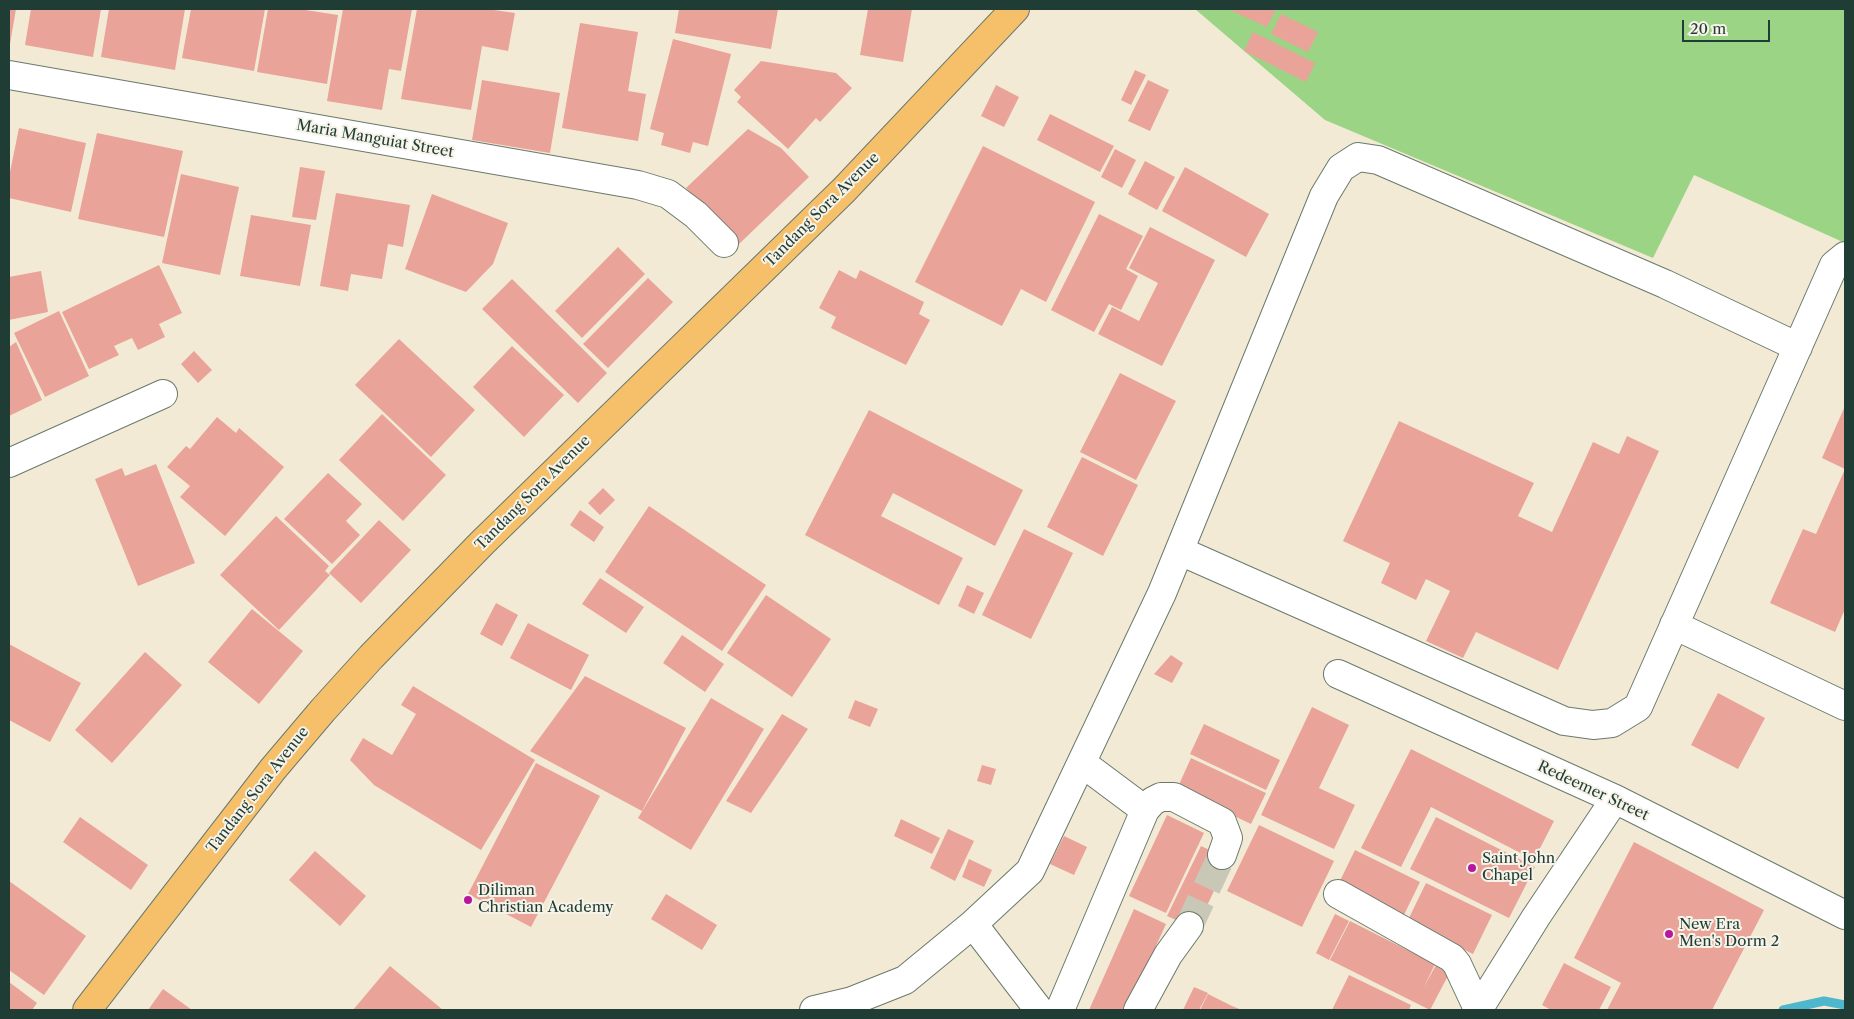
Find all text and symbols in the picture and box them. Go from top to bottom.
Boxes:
scale bar [1684,10,1772,42]
text: 20 m [1690,19,1726,38]
street label: Maria Manguiat Street [295,116,455,162]
street label: Tandang Sora Avenue [761,149,883,271]
street label: Tandang Sora Avenue [472,432,594,554]
street label: Tandang Sora Avenue [203,723,313,857]
street label: Redeemer Street [1535,757,1651,825]
place label: Saint John Chapel [1482,850,1555,885]
marker: Saint John Chapel [1466,862,1478,874]
place label: Diliman Christian Academy [478,882,614,917]
marker: Diliman Christian Academy [462,894,474,906]
place label: New Era Men's Dorm 2 [1679,916,1779,951]
marker: New Era Men's Dorm 2 [1663,928,1675,940]

